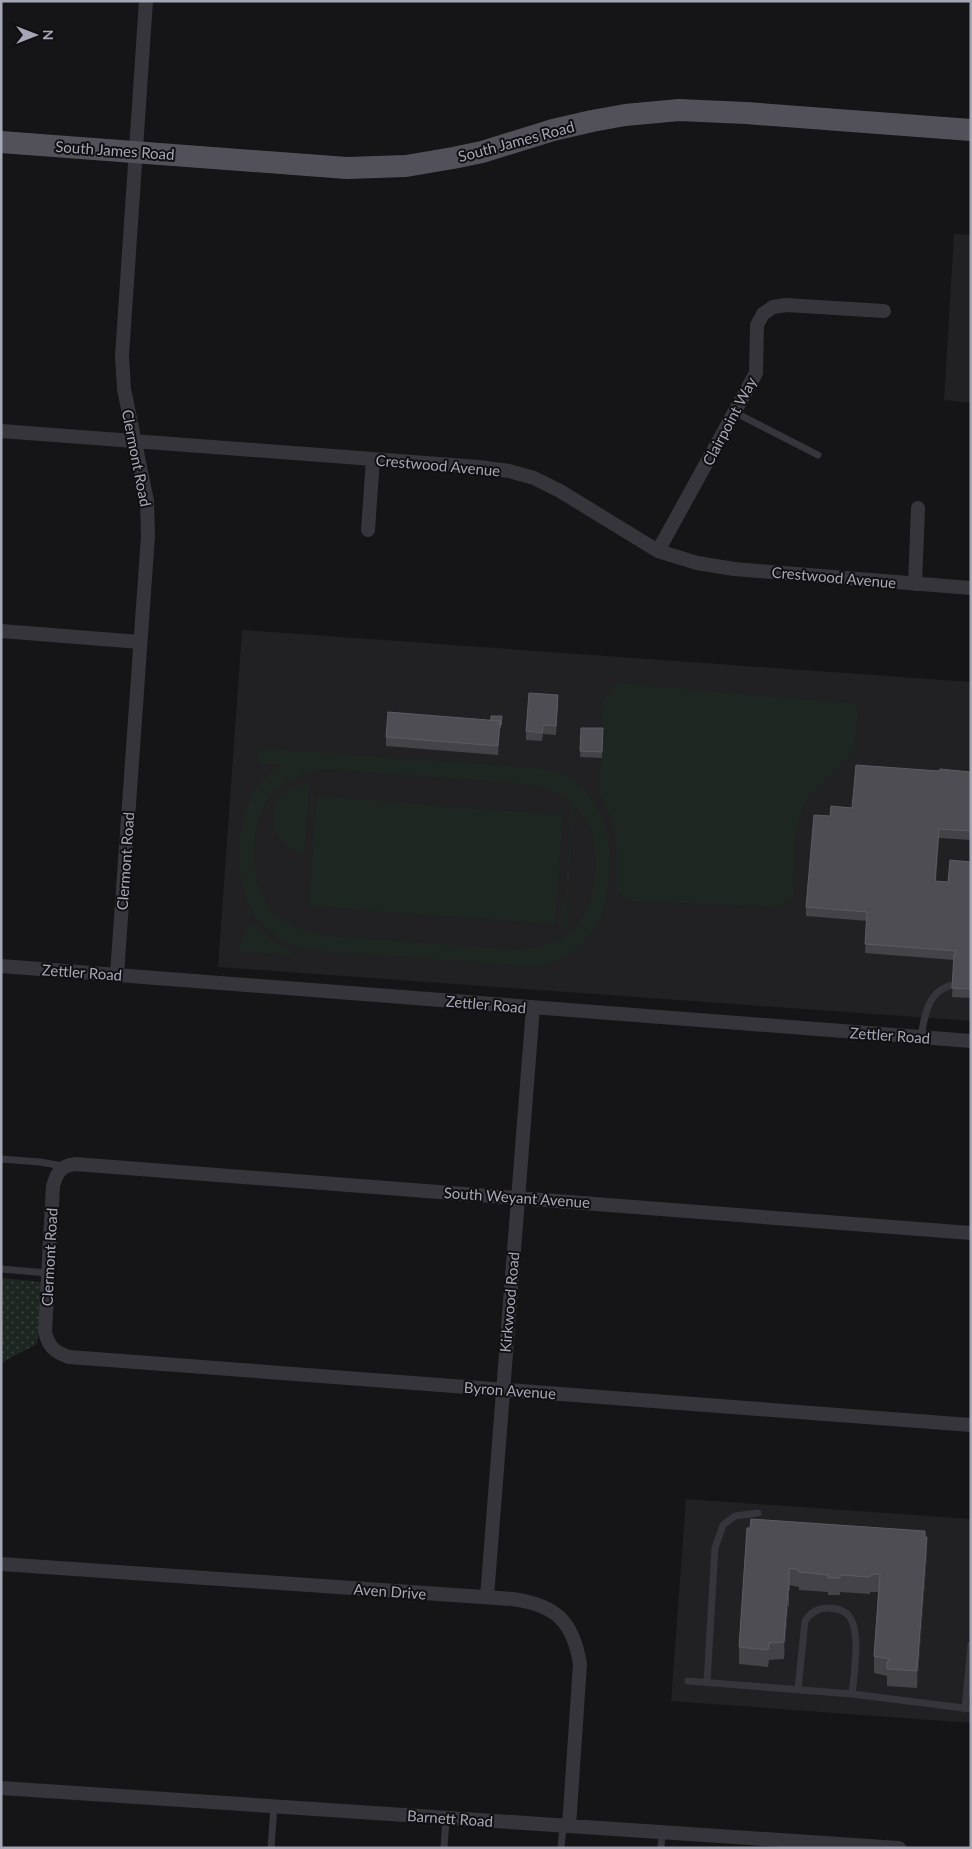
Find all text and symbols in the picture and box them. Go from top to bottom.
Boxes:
north arrow [10,10,60,60]
text: N [40,30,57,40]
street label: South James Road [456,117,576,165]
street label: South James Road [55,137,175,163]
street label: Clairpoint Way [698,373,760,468]
street label: Clermont Road [119,408,155,508]
street label: Crestwood Avenue [375,451,501,479]
street label: Crestwood Avenue [771,563,897,591]
street label: Clermont Road [113,811,137,911]
street label: Zettler Road [41,960,123,984]
street label: Zettler Road [445,992,527,1016]
street label: Zettler Road [849,1023,931,1047]
street label: South Weyant Avenue [443,1183,591,1211]
street label: Clermont Road [37,1207,61,1307]
street label: Kirkwood Road [496,1251,522,1353]
street label: Byron Avenue [463,1378,557,1402]
street label: Aven Drive [353,1579,427,1603]
street label: Barnett Road [406,1806,494,1830]

